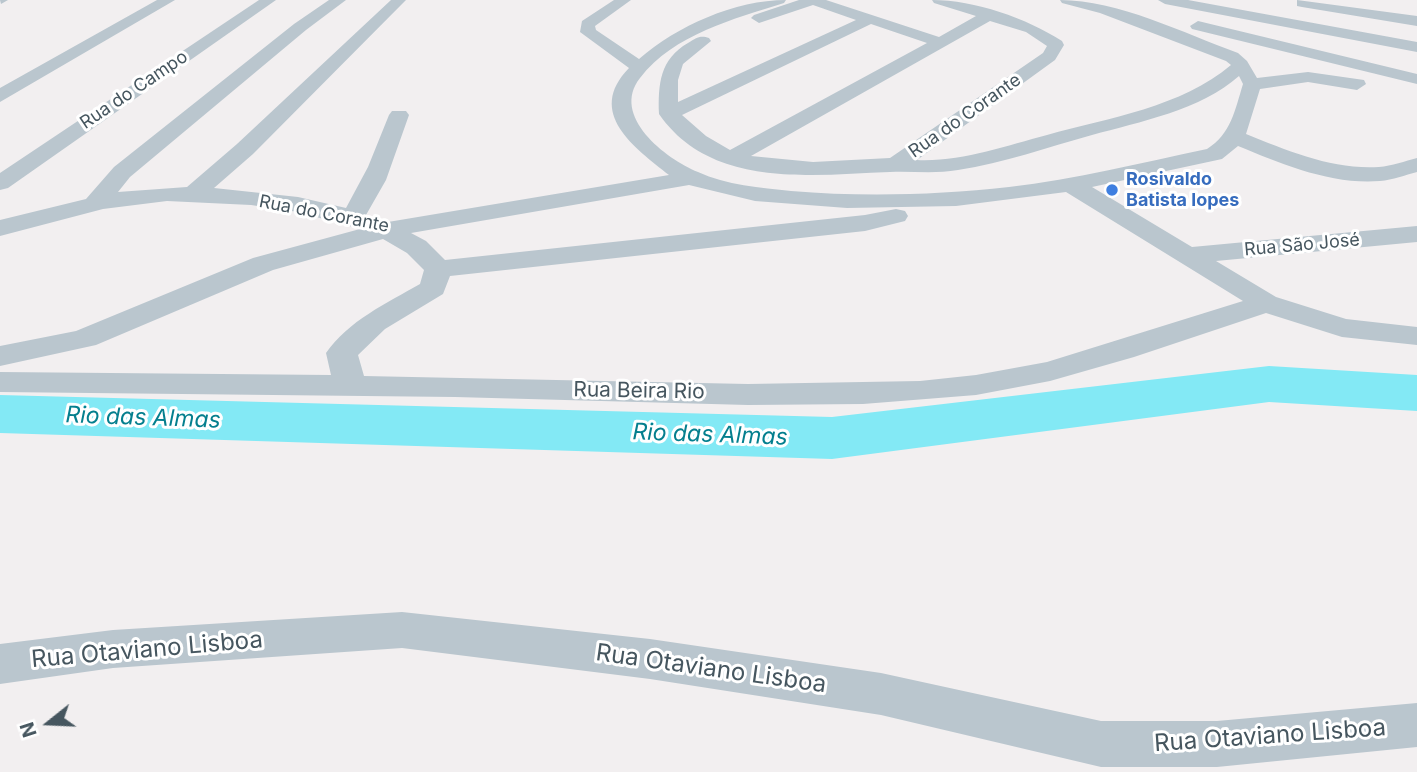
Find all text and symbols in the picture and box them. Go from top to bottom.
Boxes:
street label: Rua do Campo [76,46,192,134]
street label: Rua do Corante [905,69,1025,163]
place label: Rosivaldo Batista lopes [1126,169,1239,212]
marker: Rosivaldo Batista lopes [1104,182,1120,198]
street label: Rua do Corante [257,191,391,237]
street label: Rua São José [1243,229,1361,261]
street label: Rua Beira Rio [573,377,705,405]
water label: Rio das Almas [65,401,221,435]
water label: Rio das Almas [632,418,788,452]
street label: Rua Otaviano Lisboa [30,626,264,674]
street label: Rua Otaviano Lisboa [594,639,828,699]
north arrow [14,688,84,758]
street label: Rua Otaviano Lisboa [1153,714,1387,758]
text: N [15,719,42,740]

